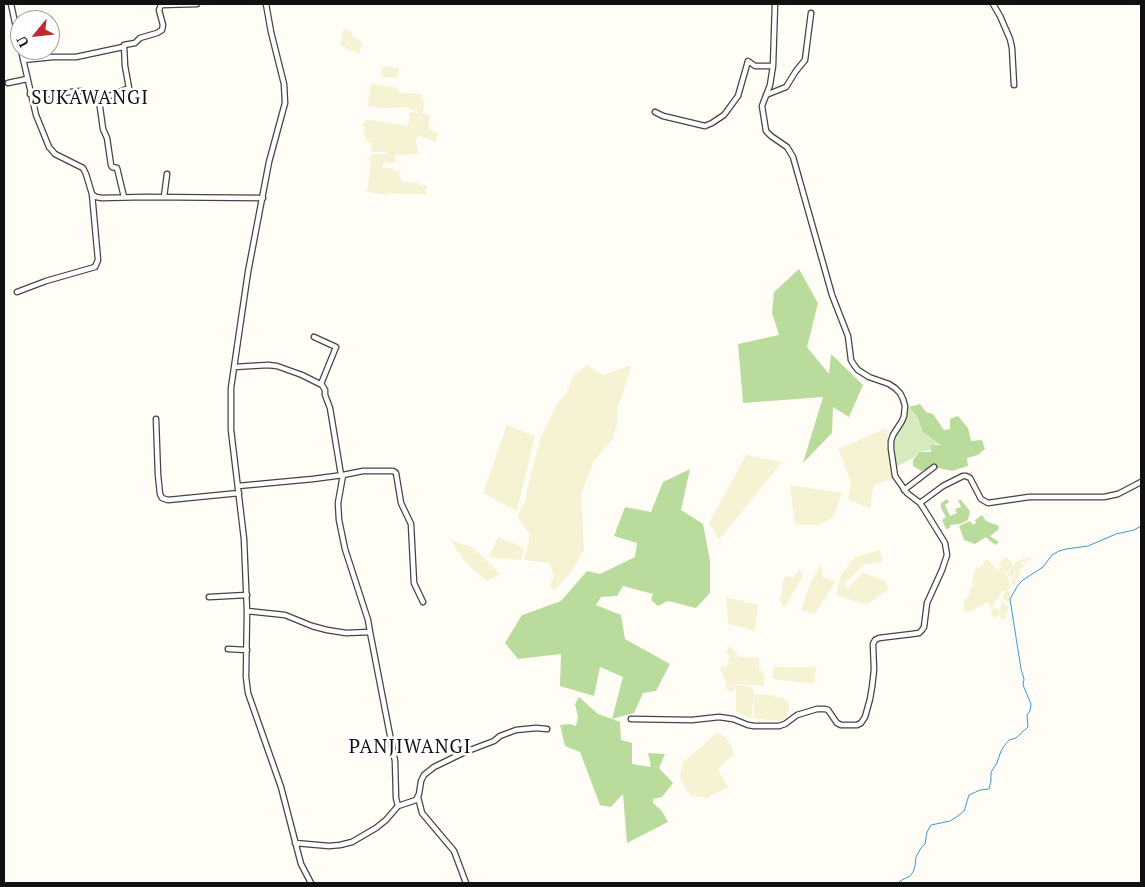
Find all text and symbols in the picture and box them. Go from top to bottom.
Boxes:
north arrow [10,10,60,60]
text: U [11,33,33,51]
district label: SUKAWANGI [30,88,150,110]
district label: PANJIWANGI [347,737,473,759]

